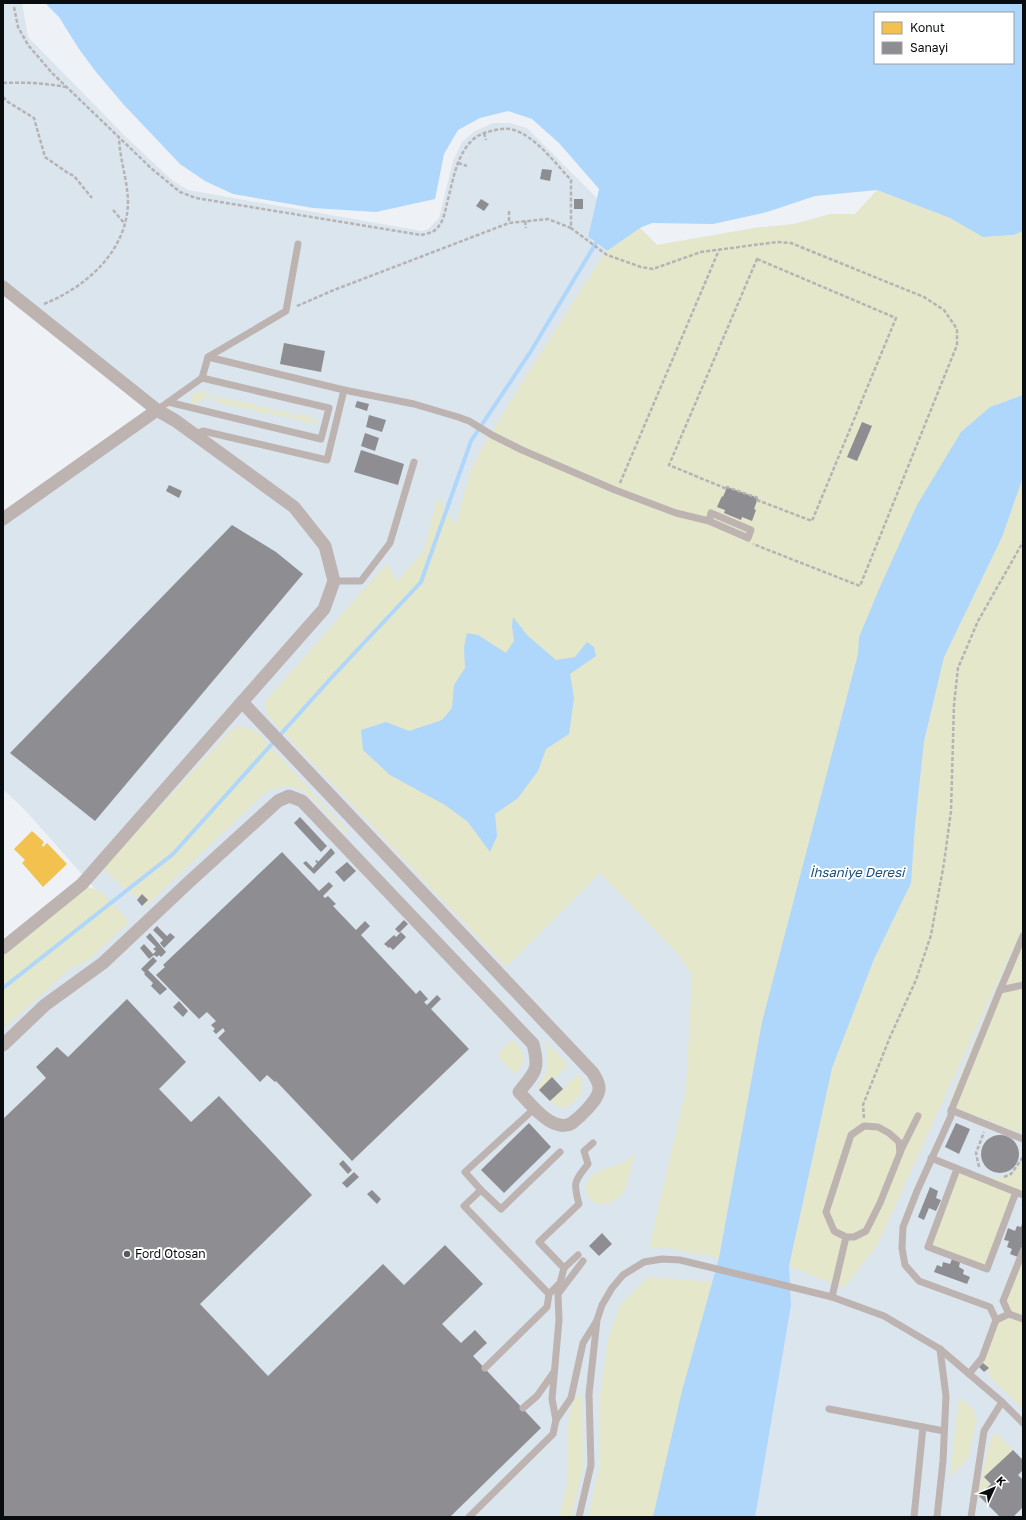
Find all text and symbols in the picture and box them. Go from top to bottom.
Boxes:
legend [874,12,1014,64]
text: Konut [910,20,945,35]
text: Sanayi [910,40,948,55]
water label: İhsaniye Deresi [809,864,906,880]
place label: Ford Otosan [135,1246,206,1261]
marker: Ford Otosan [122,1249,132,1259]
north arrow [974,1468,1014,1508]
text: K [994,1473,1009,1488]

